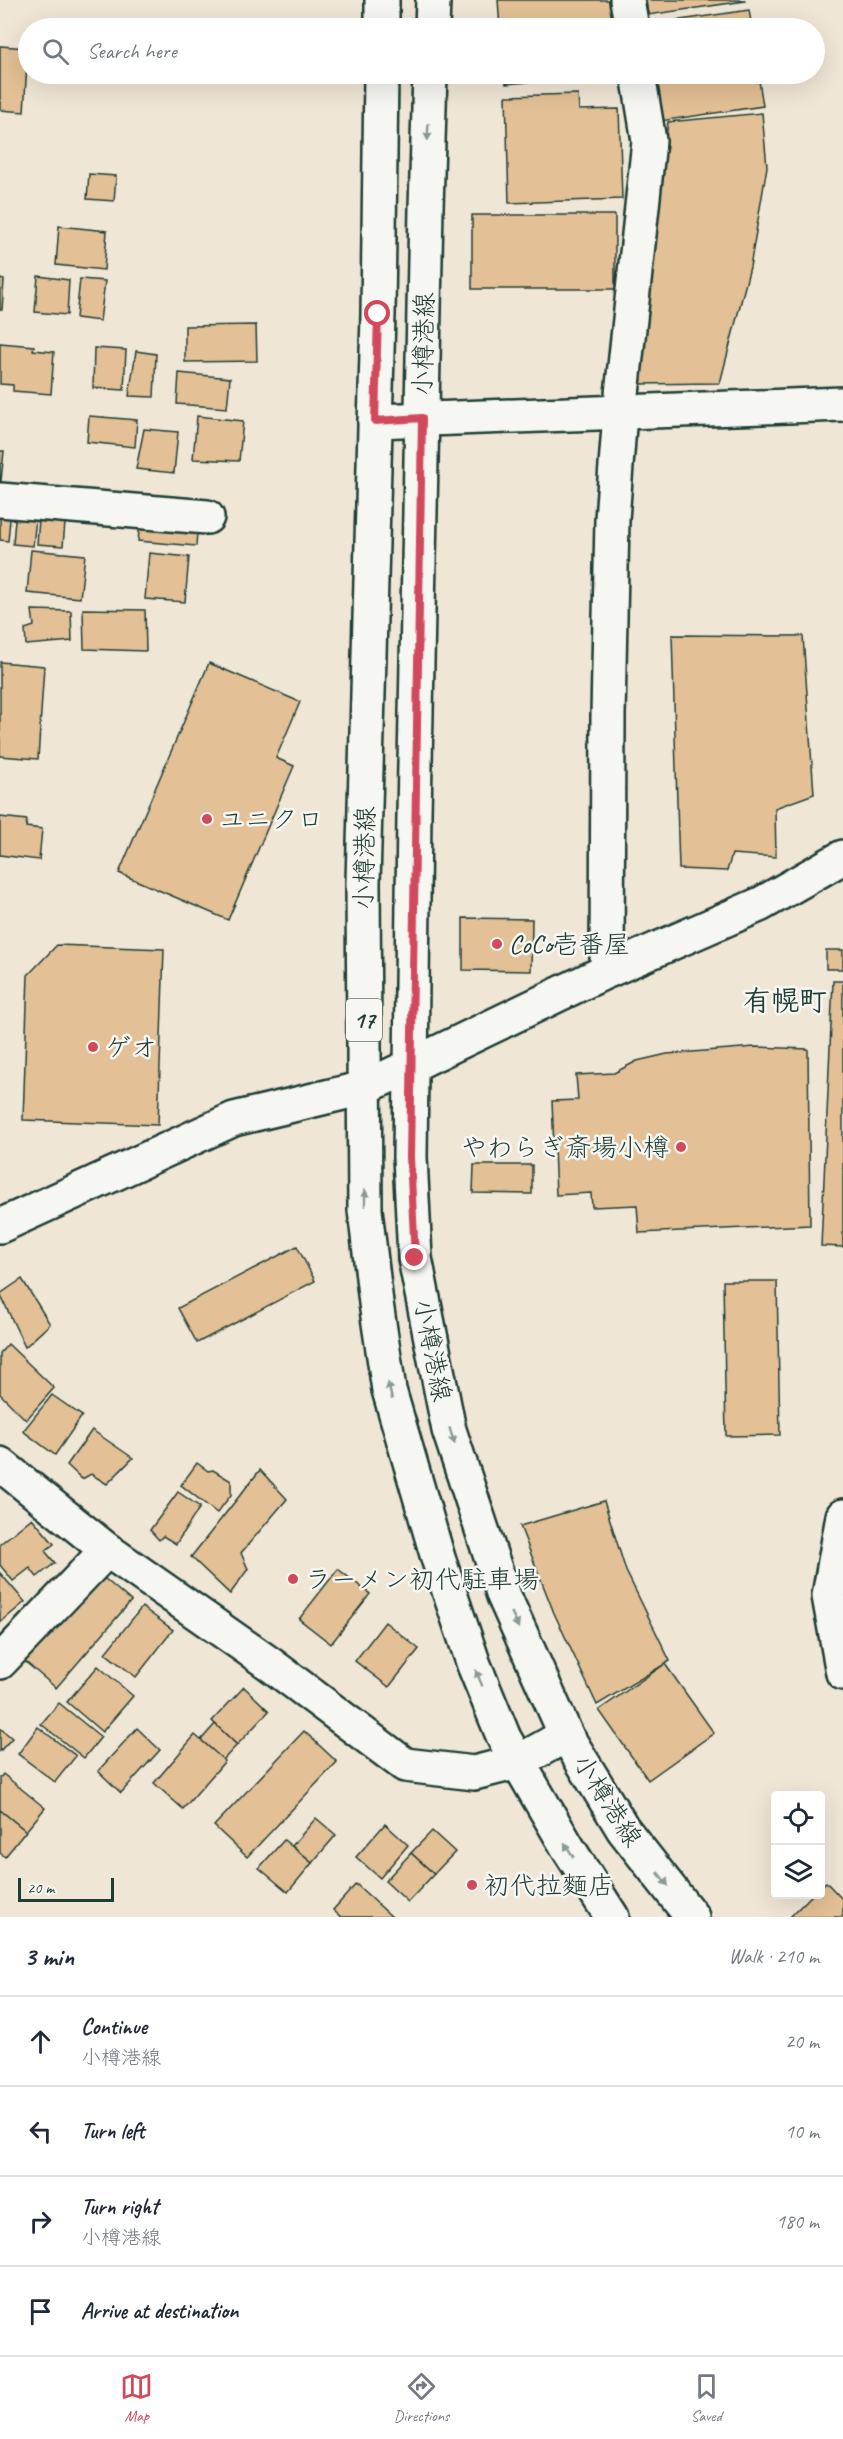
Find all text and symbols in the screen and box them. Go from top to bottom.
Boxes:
search box [18,18,825,84]
icon: search [39,35,72,68]
text: Search here [87,37,177,65]
one-way arrow [424,122,433,141]
street label: 小樽港線 [406,292,441,396]
route start [364,300,390,326]
place label: ユニクロ [219,803,324,836]
street label: 小樽港線 [347,806,382,910]
marker: ユニクロ [200,812,214,826]
place label: CoCo壱番屋 [509,928,630,961]
marker: CoCo壱番屋 [490,937,504,951]
district label: 有幌町 [743,983,827,1018]
road number: 17 [346,999,382,1041]
place label: ゲオ [105,1031,157,1064]
marker: ゲオ [86,1040,100,1054]
place label: やわらぎ斎場小樽 [461,1131,669,1164]
marker: やわらぎ斎場小樽 [674,1140,688,1154]
one-way arrow [360,1189,370,1208]
route end [401,1244,427,1270]
street label: 小樽港線 [406,1296,459,1404]
one-way arrow [385,1381,394,1400]
one-way arrow [447,1427,457,1445]
place label: ラーメン初代駐車場 [305,1563,539,1596]
marker: ラーメン初代駐車場 [286,1572,300,1586]
one-way arrow [511,1611,520,1629]
one-way arrow [474,1668,484,1686]
street label: 小樽港線 [565,1748,650,1853]
map controls [771,1791,825,1899]
button: locate [771,1791,825,1845]
one-way arrow [564,1842,575,1858]
button: layers [771,1845,825,1899]
place label: 初代拉麵店 [484,1869,614,1902]
one-way arrow [656,1872,668,1887]
scale bar [18,1875,114,1902]
text: 20 m [27,1878,54,1898]
marker: 初代拉麵店 [465,1878,479,1892]
text: 3 min [24,1940,74,1973]
text: Walk · 210 m [729,1944,819,1969]
text: Continue [81,2013,147,2041]
icon: ahead [24,2025,57,2058]
text: 20 m [785,2029,819,2054]
text: 小樽港線 [81,2045,161,2070]
icon: left [24,2115,57,2148]
text: Turn left [81,2117,145,2145]
text: 10 m [785,2119,819,2144]
text: Turn right [81,2193,158,2221]
icon: right [24,2205,57,2238]
text: 180 m [776,2209,819,2234]
text: 小樽港線 [81,2225,161,2250]
icon: arrive [24,2295,57,2328]
text: Arrive at destination [81,2297,238,2325]
tab: Map [120,2370,153,2426]
tab: Directions [394,2370,449,2426]
tab: Saved [690,2370,723,2426]

